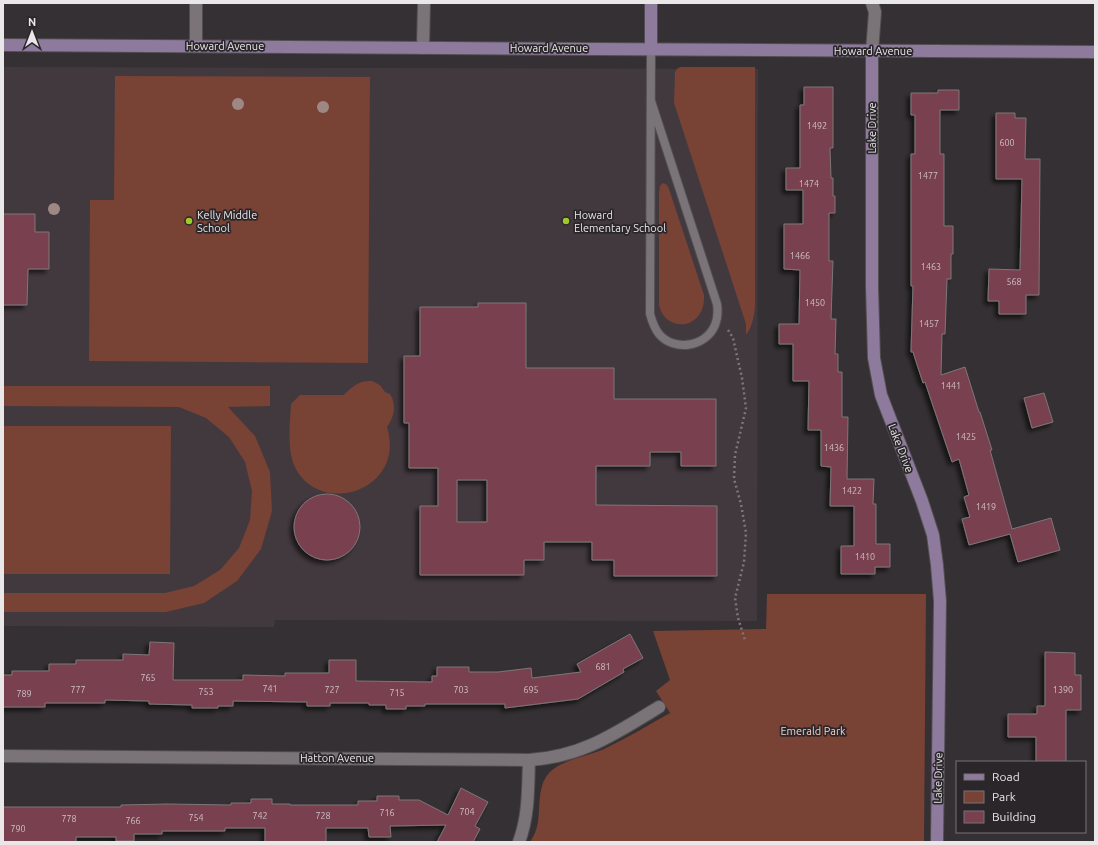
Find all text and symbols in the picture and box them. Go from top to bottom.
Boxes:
north arrow [12,12,52,52]
text: N [28,16,36,28]
street label: Howard Avenue [186,40,264,52]
street label: Howard Avenue [510,42,588,54]
street label: Howard Avenue [834,45,912,57]
street label: Lake Drive [866,102,878,154]
house number: 1492 [807,121,827,131]
house number: 600 [999,138,1015,148]
house number: 1477 [918,171,938,181]
house number: 1474 [799,179,819,189]
place label: Kelly Middle School [197,209,257,234]
place label: Howard Elementary School [574,209,666,234]
marker: Kelly Middle School [184,216,194,226]
marker: Howard Elementary School [561,216,571,226]
house number: 1466 [790,251,810,261]
house number: 1463 [921,262,941,272]
house number: 568 [1006,277,1022,287]
house number: 1450 [805,298,825,308]
house number: 1457 [919,319,939,329]
house number: 1441 [941,381,961,391]
street label: Lake Drive [886,422,916,474]
house number: 1425 [956,432,976,442]
house number: 1436 [824,443,844,453]
house number: 1422 [842,486,862,496]
house number: 1419 [976,502,996,512]
house number: 1410 [855,552,875,562]
house number: 681 [595,662,611,672]
house number: 765 [140,673,156,683]
house number: 741 [262,684,278,694]
house number: 777 [70,685,86,695]
house number: 727 [324,685,340,695]
house number: 703 [453,685,469,695]
house number: 695 [523,685,539,695]
house number: 1390 [1053,685,1073,695]
house number: 753 [198,687,214,697]
house number: 715 [389,688,405,698]
house number: 789 [16,689,32,699]
park label: Emerald Park [780,725,846,737]
street label: Hatton Avenue [300,752,374,764]
street label: Lake Drive [932,752,944,804]
legend [956,761,1086,833]
text: Road [992,770,1020,783]
text: Park [992,790,1016,803]
house number: 704 [459,807,475,817]
house number: 716 [379,808,395,818]
text: Building [992,810,1036,823]
house number: 742 [252,811,268,821]
house number: 728 [315,811,331,821]
house number: 754 [188,813,204,823]
house number: 778 [61,814,77,824]
house number: 766 [125,816,141,826]
house number: 790 [10,824,26,834]

